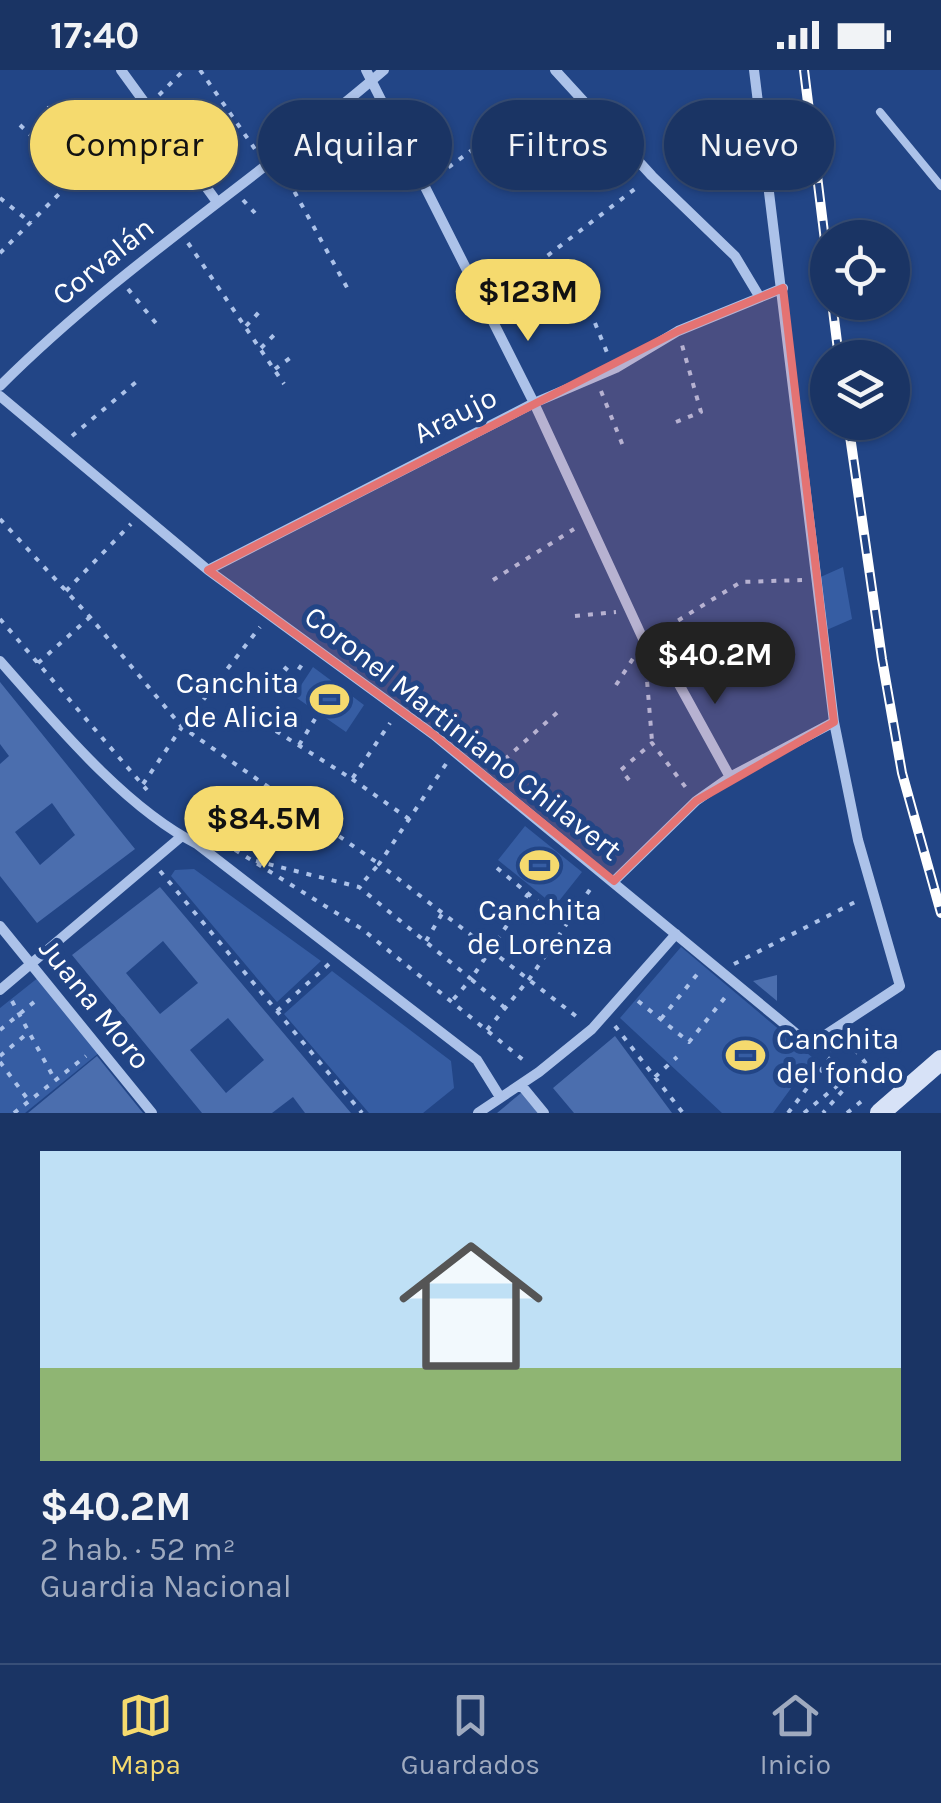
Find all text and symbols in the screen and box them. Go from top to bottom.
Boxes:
text: 17:40 [50,13,139,58]
chip: Comprar [30,100,238,190]
chip: Alquilar [258,100,452,190]
chip: Filtros [472,100,644,190]
chip: Nuevo [664,100,834,190]
street label: Corvalán [45,209,161,313]
map controls [810,220,910,440]
button: locate [810,220,910,320]
pin: $123M [458,259,598,344]
text: $123M [478,273,578,310]
button: layers [810,340,910,440]
street label: Araujo [407,379,503,451]
street label: Coronel Martiniano Chilavert [297,598,629,868]
pin: $40.2M [634,622,796,707]
text: $40.2M [657,636,773,673]
place label: Canchita de Alicia [176,665,299,735]
sports icon: Canchita de Alicia [308,679,350,721]
pin: $84.5M [183,786,345,871]
text: $84.5M [206,800,322,837]
sports icon: Canchita de Lorenza [519,845,561,887]
place label: Canchita de Lorenza [467,892,613,962]
street label: Juana Moro [31,931,159,1077]
place label: Canchita del fondo [776,1021,904,1091]
sports icon: Canchita del fondo [725,1035,767,1077]
icon: home [381,1216,561,1396]
text: $40.2M [40,1481,192,1531]
text: 2 hab. · 52 m² [40,1531,236,1568]
text: Guardia Nacional [40,1568,292,1605]
tab: Mapa [110,1688,181,1781]
tab: Guardados [401,1688,540,1781]
tab: Inicio [760,1688,831,1781]

